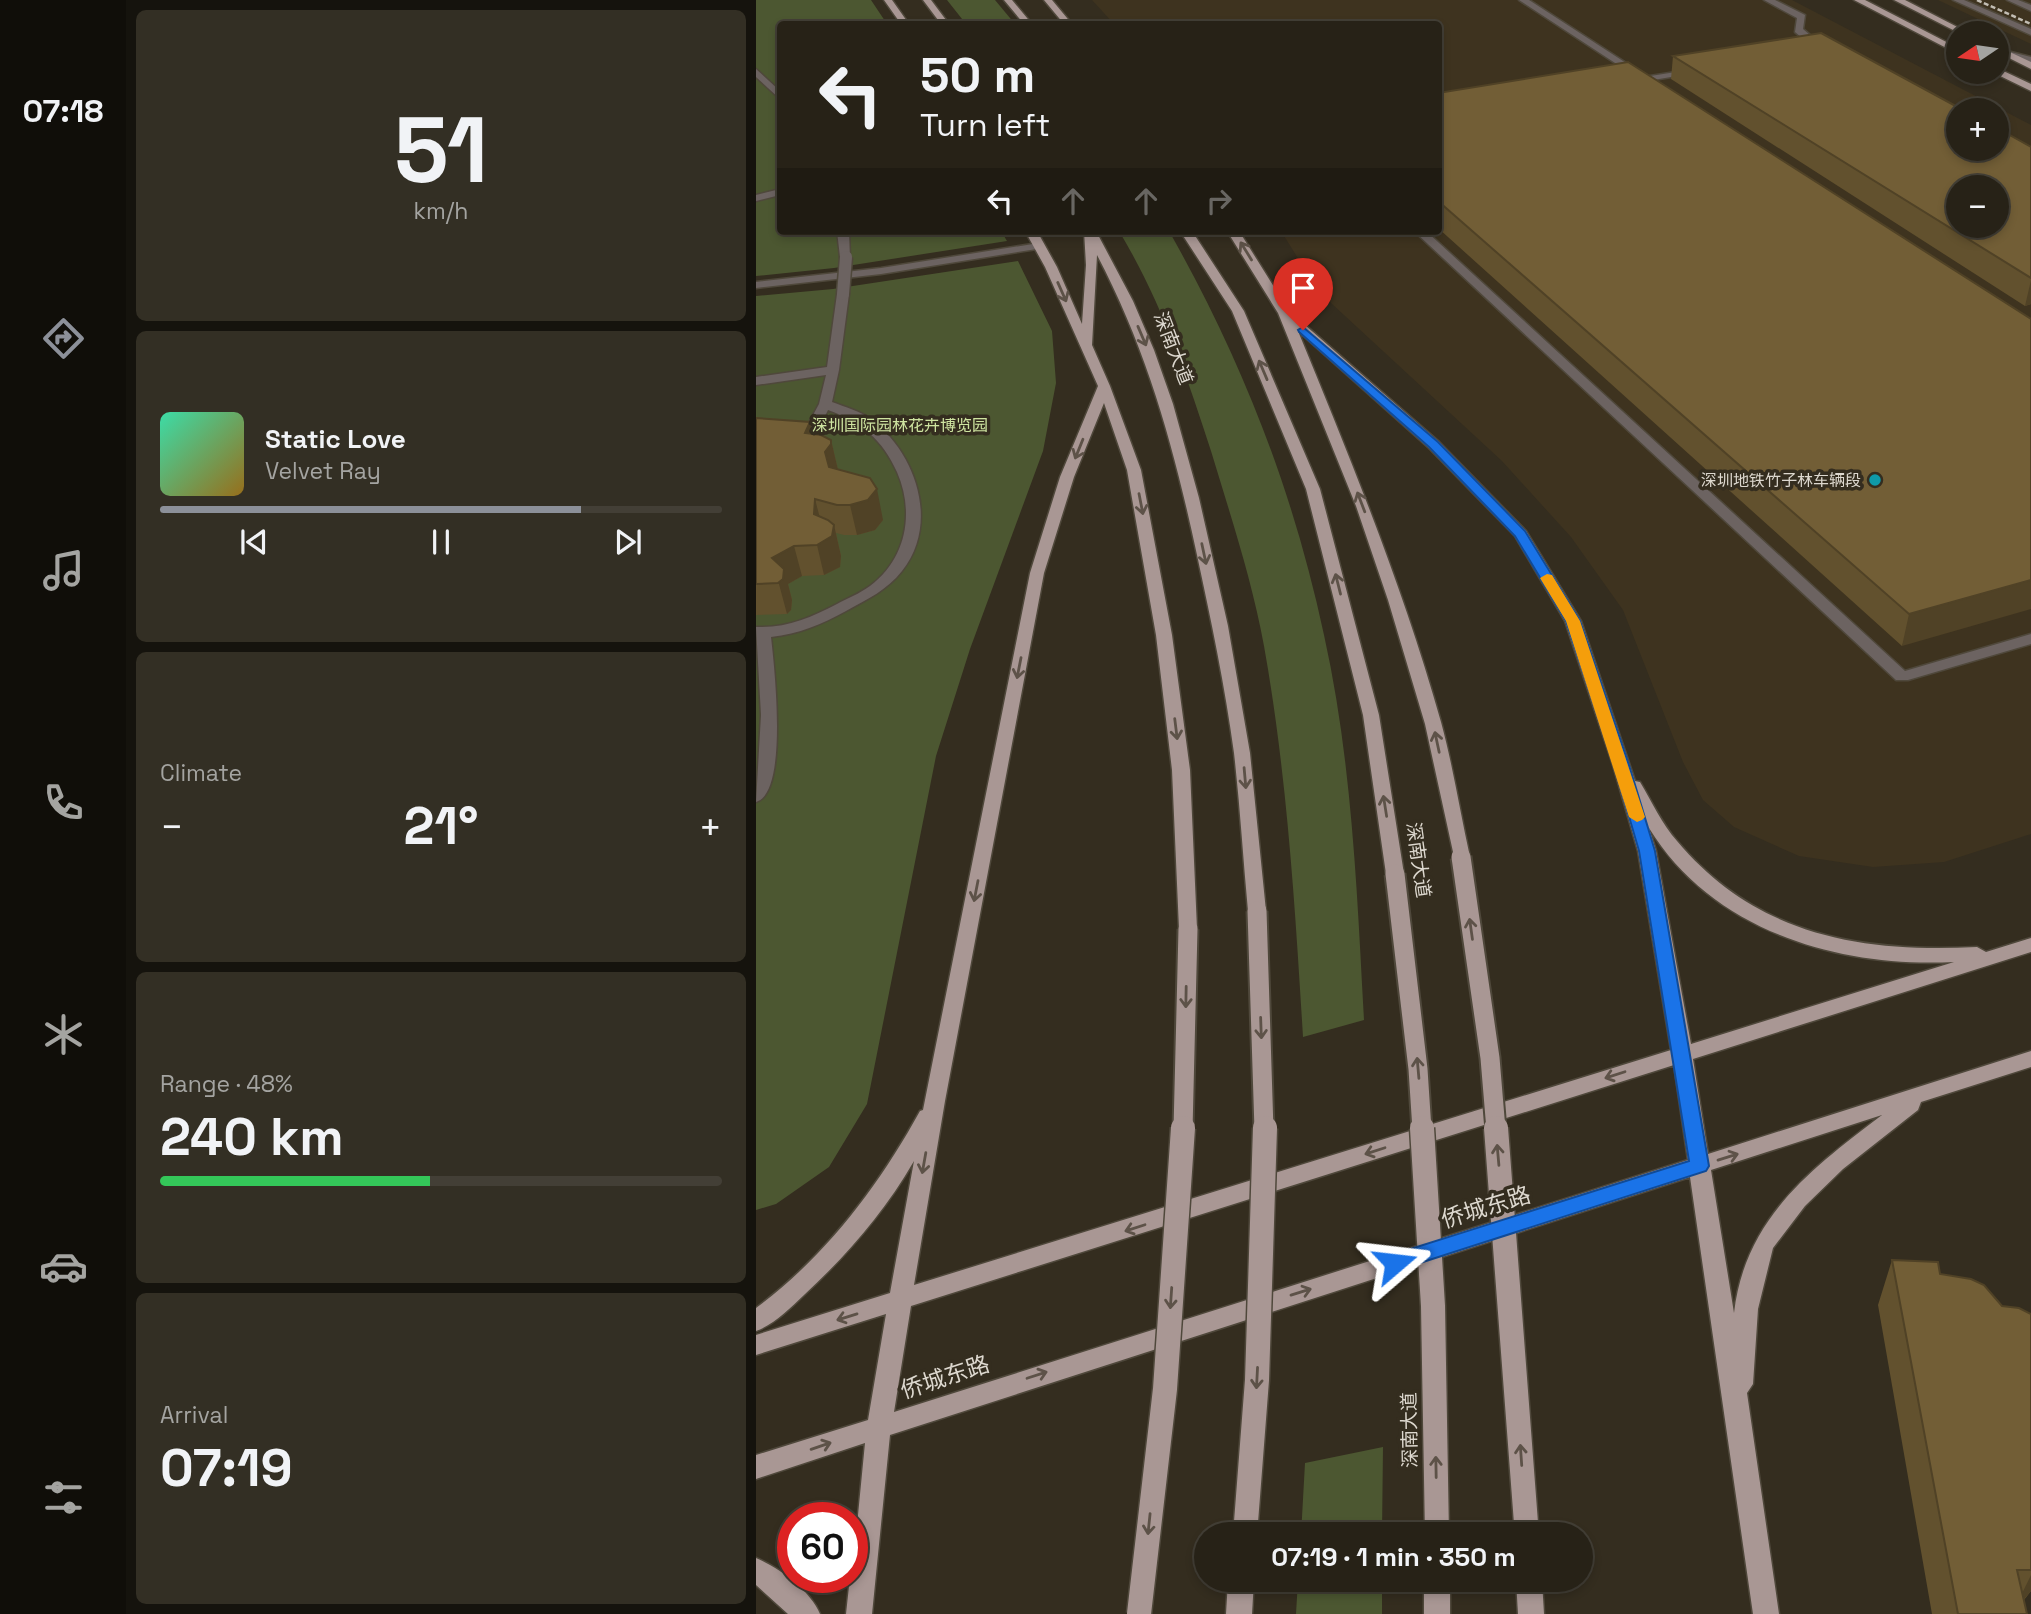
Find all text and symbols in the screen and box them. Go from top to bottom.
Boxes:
north arrow [1946,21,2009,84]
map controls [1946,21,2009,238]
text: 50 m [920,44,1035,106]
icon: left [805,49,896,140]
text: 07:18 [22,91,104,131]
text: 51 [394,92,488,209]
button: + [1946,98,2009,161]
text: Turn left [920,105,1050,145]
button: − [1946,175,2009,238]
icon: left [981,182,1019,220]
icon: ahead [1054,182,1092,220]
icon: ahead [1127,182,1165,220]
icon: right [1200,182,1238,220]
text: km/h [414,196,468,226]
one-way arrow [1239,242,1254,261]
pin [1273,258,1333,330]
icon: arrive [1284,269,1322,307]
one-way arrow [1056,280,1069,302]
street label: 深南大道 [1148,308,1199,388]
icon: directions [39,314,88,363]
one-way arrow [1136,325,1149,346]
one-way arrow [1256,360,1269,381]
park label: 深圳国际园林花卉博览园 [812,415,988,436]
text: Static Love [265,422,406,456]
one-way arrow [1071,438,1084,460]
text: Velvet Ray [265,456,381,486]
place label: 深圳地铁竹子林车辆段 [1701,470,1861,491]
marker: 深圳地铁竹子林车辆段 [1867,472,1883,488]
one-way arrow [1354,491,1366,513]
one-way arrow [1134,492,1148,515]
icon: previous [235,523,273,561]
icon: pause [422,523,460,561]
icon: next [609,523,647,561]
one-way arrow [1199,543,1212,565]
icon: music [39,546,88,595]
one-way arrow [1331,573,1344,596]
one-way arrow [1012,656,1025,679]
one-way arrow [1169,717,1182,740]
one-way arrow [1429,731,1443,754]
text: Climate [160,758,242,788]
one-way arrow [1238,766,1251,789]
icon: phone [39,778,88,827]
text: 21° [404,793,478,859]
one-way arrow [1378,796,1391,818]
text: − [160,803,184,851]
text: + [698,803,722,851]
street label: 深南大道 [1401,821,1436,899]
one-way arrow [968,879,982,902]
one-way arrow [1464,918,1477,941]
one-way arrow [1180,986,1193,1009]
icon: climate [39,1010,88,1059]
one-way arrow [1255,1016,1268,1039]
one-way arrow [1411,1057,1424,1080]
text: Range · 48% [160,1069,293,1099]
one-way arrow [1604,1069,1626,1082]
text: 240 km [160,1104,344,1170]
one-way arrow [1491,1144,1504,1167]
one-way arrow [1364,1146,1386,1159]
one-way arrow [1717,1150,1739,1163]
one-way arrow [916,1151,930,1174]
street label: 侨城东路 [1438,1179,1534,1235]
one-way arrow [1124,1223,1146,1235]
position arrow [1358,1226,1432,1300]
icon: car [39,1242,88,1291]
one-way arrow [1290,1285,1312,1298]
one-way arrow [1164,1286,1177,1309]
one-way arrow [837,1312,859,1325]
street label: 侨城东路 [897,1349,993,1405]
one-way arrow [1250,1366,1263,1389]
one-way arrow [1026,1368,1048,1381]
street label: 深南大道 [1396,1392,1423,1468]
text: Arrival [160,1400,228,1430]
text: 07:19 [160,1435,293,1501]
one-way arrow [809,1439,831,1451]
one-way arrow [1514,1444,1527,1467]
one-way arrow [1429,1455,1442,1478]
icon: filters [39,1473,88,1522]
speed limit sign: 60 [777,1502,868,1593]
one-way arrow [1143,1513,1156,1535]
text: 07:19 · 1 min · 350 m [1271,1540,1516,1574]

